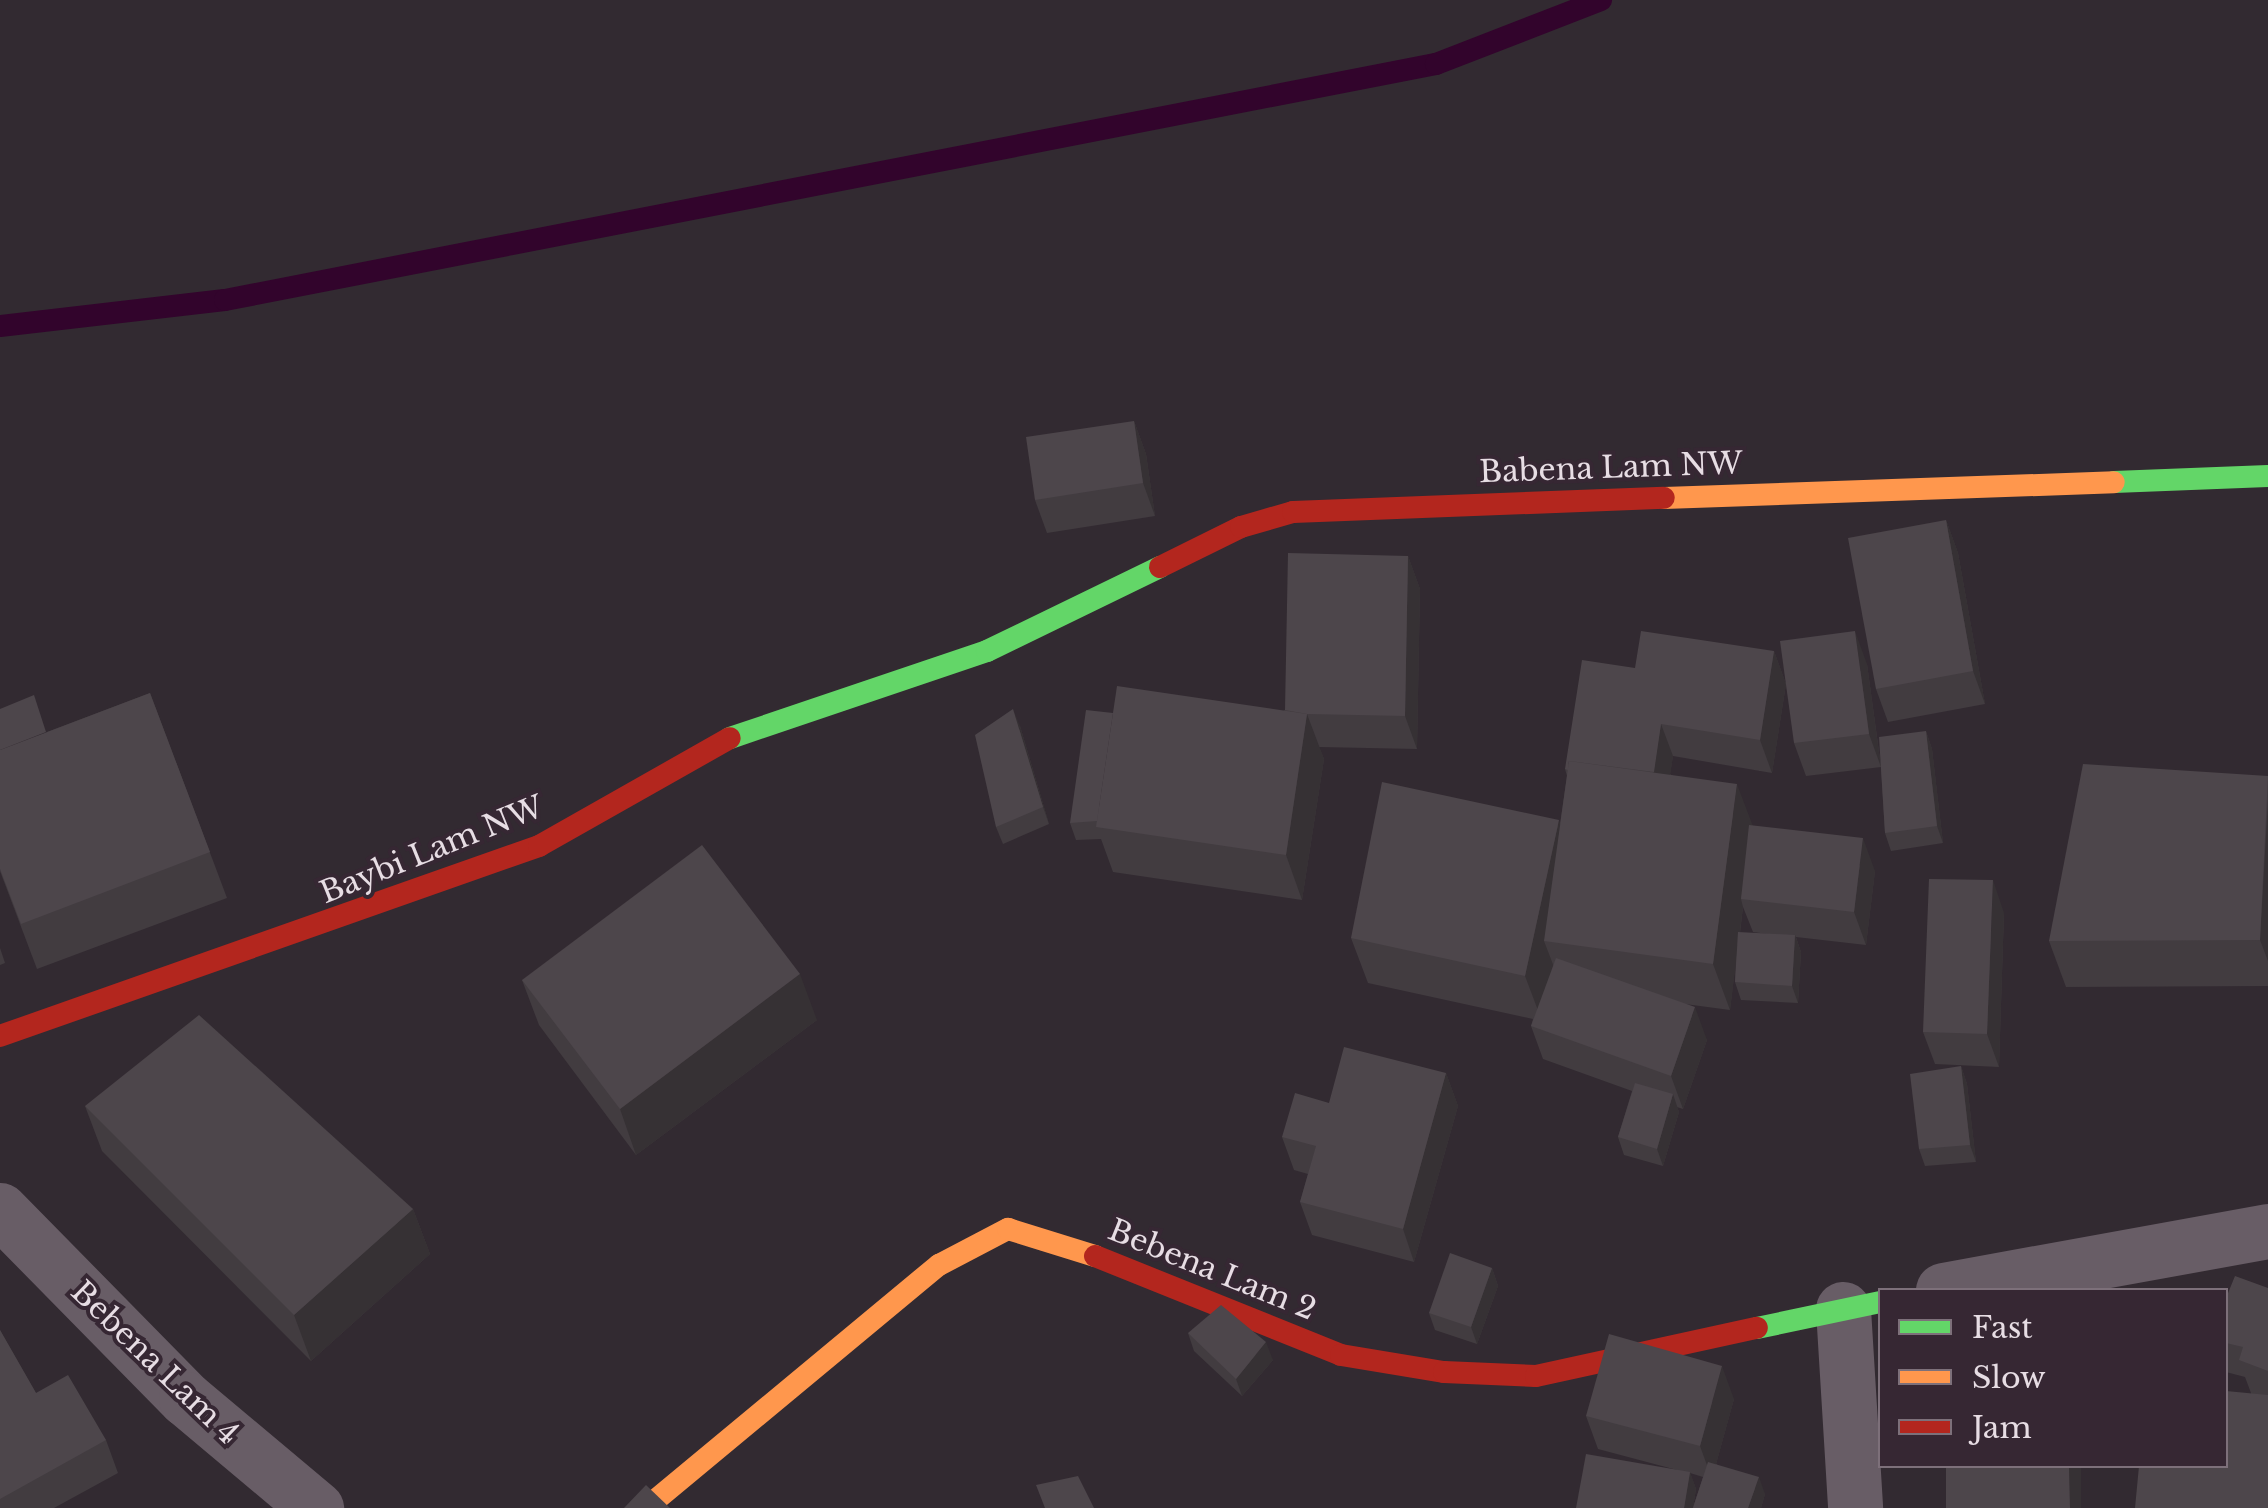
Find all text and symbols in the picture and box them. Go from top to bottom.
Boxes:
street label: Babena Lam NW [1478,445,1744,491]
street label: Baybi Lam NW [315,789,549,911]
street label: Bebena Lam 2 [1103,1212,1321,1328]
street label: Bebena Lam 4 [63,1274,247,1452]
legend [1878,1288,2228,1468]
text: Fast [1972,1309,2033,1346]
text: Slow [1972,1359,2046,1396]
text: Jam [1972,1409,2032,1446]

